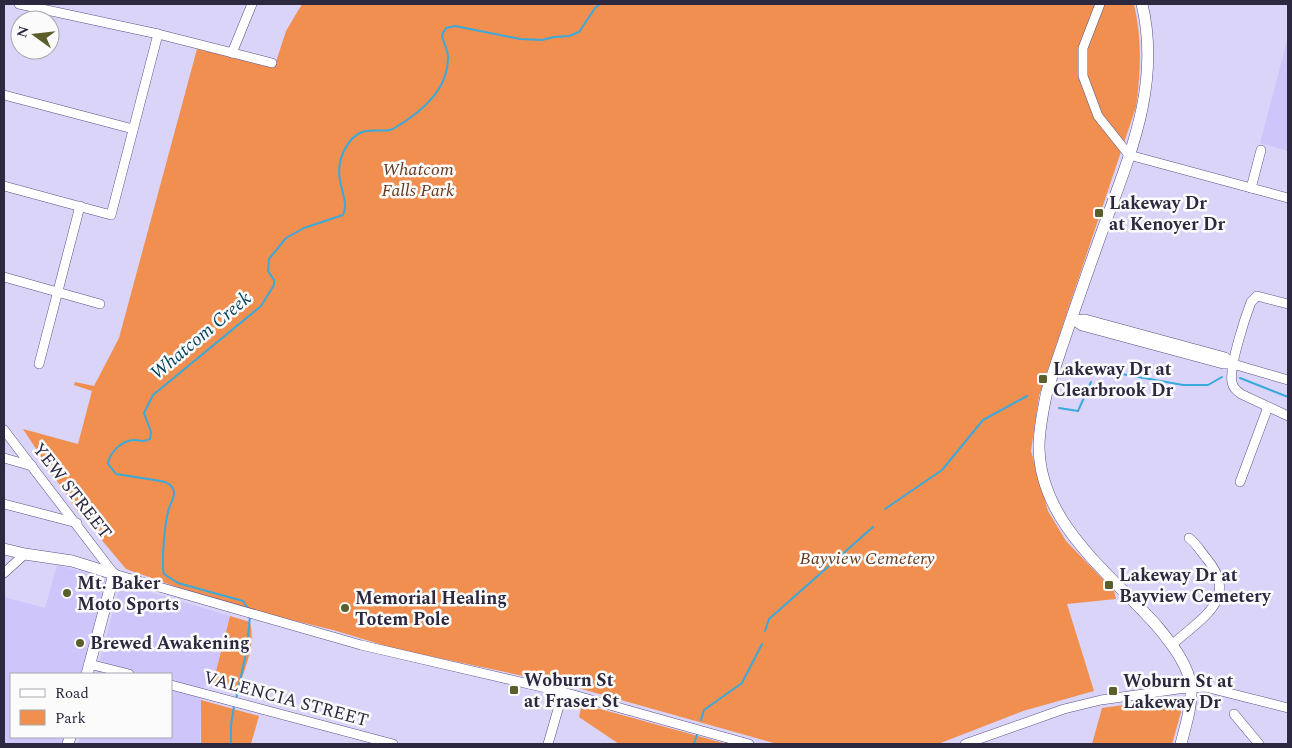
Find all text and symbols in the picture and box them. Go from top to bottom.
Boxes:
north arrow [10,10,60,60]
text: N [11,24,35,40]
park label: Whatcom Falls Park [382,156,455,204]
place label: Lakeway Dr at Kenoyer Dr [1109,190,1225,238]
marker: Lakeway Dr at Kenoyer Dr [1093,207,1105,219]
water label: Whatcom Creek [144,285,258,387]
place label: Lakeway Dr at Clearbrook Dr [1053,356,1173,404]
marker: Lakeway Dr at Clearbrook Dr [1037,373,1049,385]
street label: YEW STREET [26,437,118,545]
park label: Bayview Cemetery [799,545,935,572]
place label: Lakeway Dr at Bayview Cemetery [1119,562,1272,610]
place label: Mt. Baker Moto Sports [77,570,179,618]
marker: Lakeway Dr at Bayview Cemetery [1103,579,1115,591]
place label: Memorial Healing Totem Pole [355,585,507,633]
marker: Mt. Baker Moto Sports [61,587,73,599]
marker: Memorial Healing Totem Pole [339,602,351,614]
place label: Brewed Awakening [90,630,250,657]
marker: Brewed Awakening [74,637,86,649]
street label: VALENCIA STREET [200,664,372,734]
place label: Woburn St at Fraser St [524,667,619,715]
place label: Woburn St at Lakeway Dr [1123,668,1233,716]
legend [10,673,172,738]
text: Road [55,682,89,705]
marker: Woburn St at Fraser St [508,684,520,696]
marker: Woburn St at Lakeway Dr [1107,685,1119,697]
text: Park [55,707,86,730]

